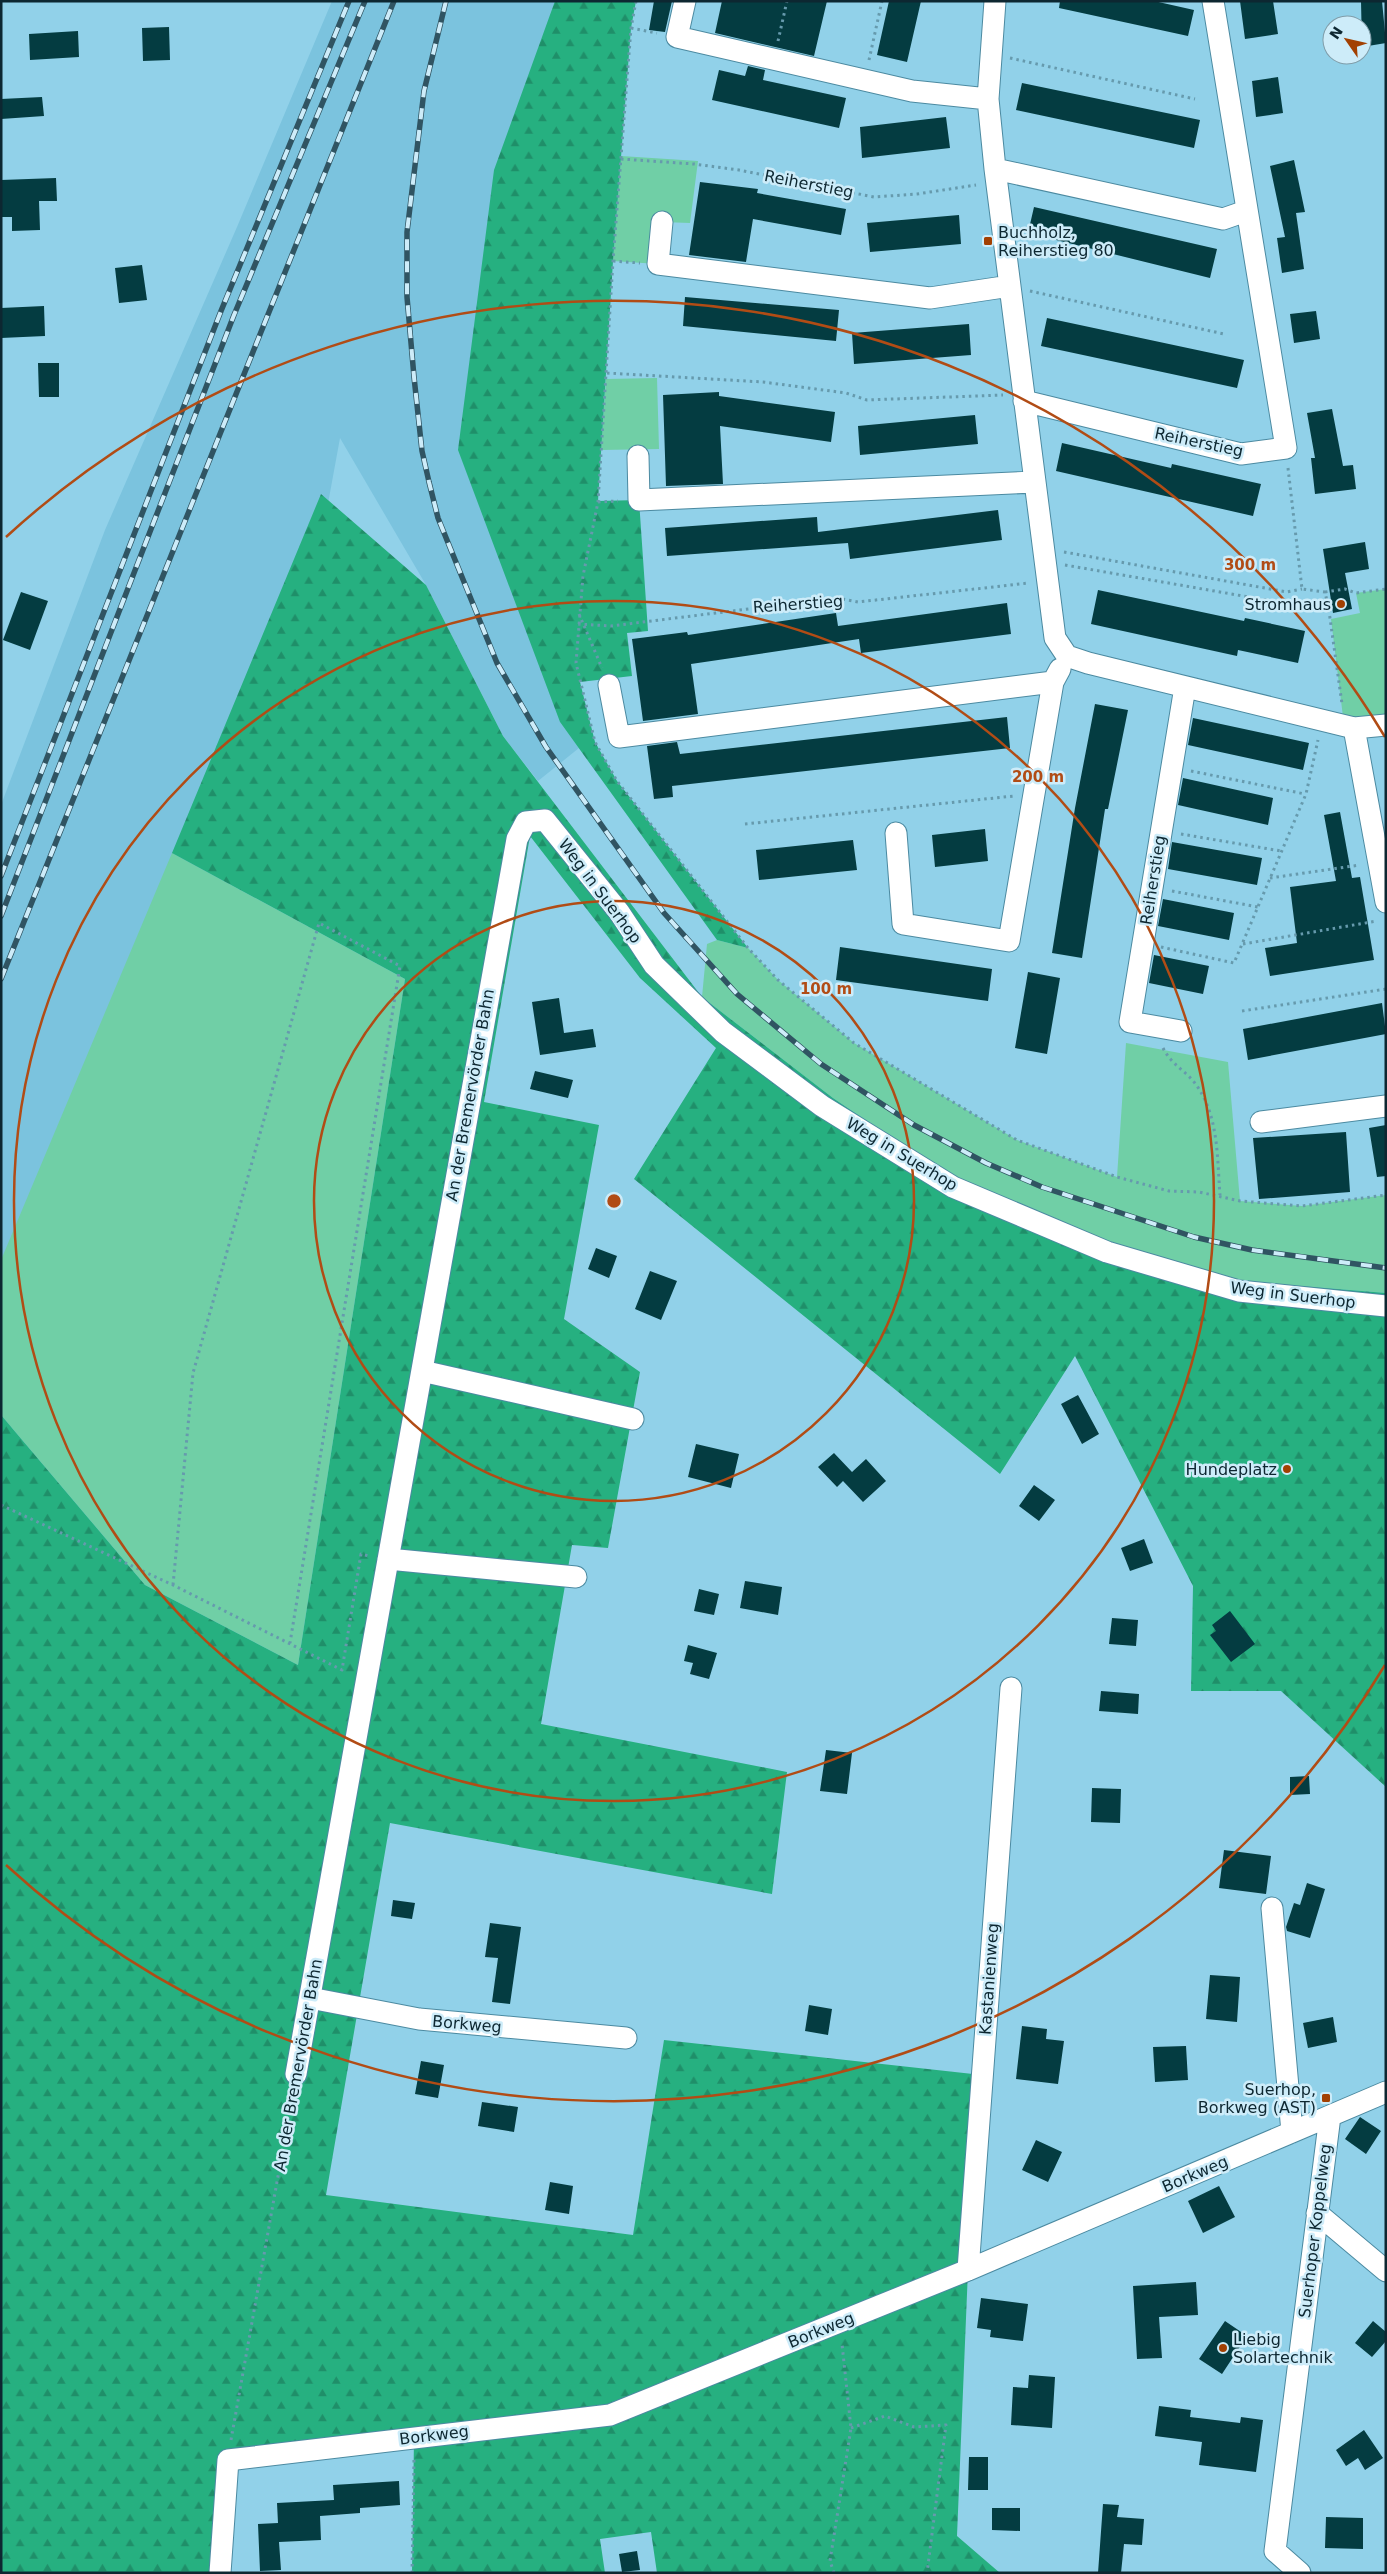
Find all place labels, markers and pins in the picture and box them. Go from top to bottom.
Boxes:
place label: Buchholz, Reiherstieg 80 [998,223,1114,260]
marker: Buchholz, Reiherstieg 80 [982,235,994,247]
place label: Stromhaus [1245,595,1331,614]
marker: Stromhaus [1335,598,1347,610]
centre of rings [605,1192,623,1210]
place label: Hundeplatz [1186,1460,1277,1479]
marker: Hundeplatz [1281,1463,1293,1475]
place label: Suerhop, Borkweg (AST) [1198,2080,1316,2117]
marker: Suerhop, Borkweg (AST) [1320,2092,1332,2104]
place label: Liebig Solartechnik [1233,2330,1333,2367]
marker: Liebig Solartechnik [1217,2342,1229,2354]

